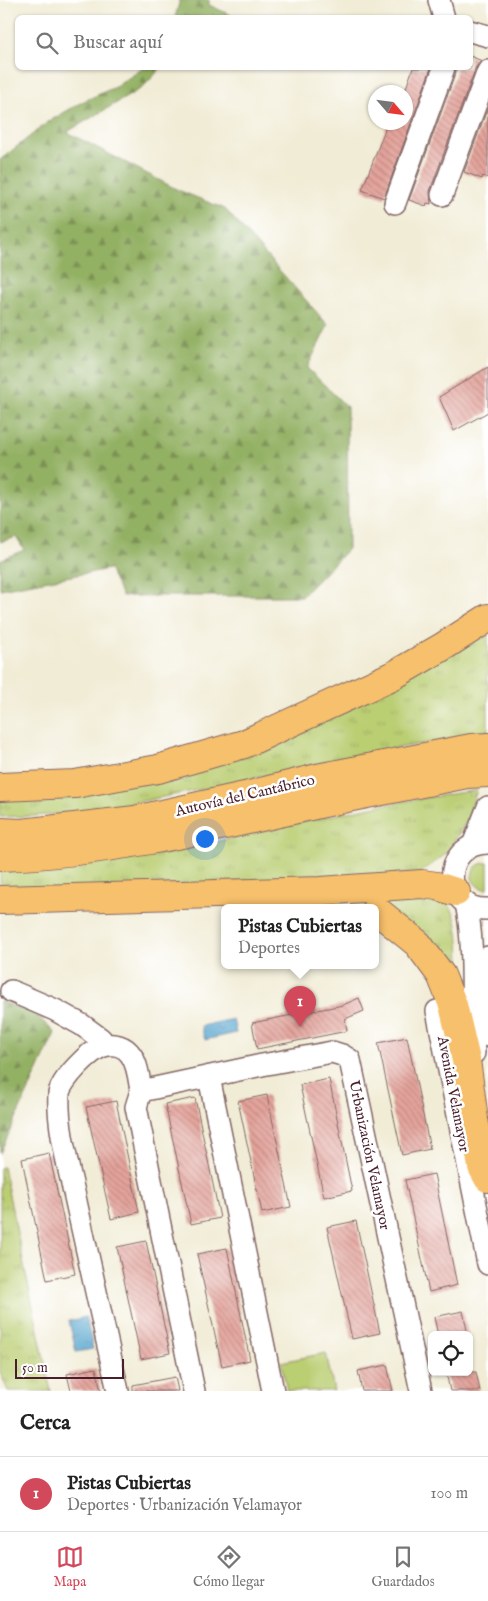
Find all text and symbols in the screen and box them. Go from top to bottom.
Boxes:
search box [15,15,473,70]
icon: search [33,29,61,57]
text: Buscar aquí [73,31,162,55]
north arrow [368,85,413,130]
street label: Autovía del Cantábrico [173,770,317,821]
your location [192,826,218,852]
popup [221,904,379,969]
text: Pistas Cubiertas [238,915,362,939]
text: Deportes [238,939,300,959]
pin: 1 [284,986,316,1027]
street label: Avenida Velamayor [433,1033,474,1154]
street label: Urbanización Velamayor [344,1079,395,1232]
map controls [428,1331,473,1376]
button: locate [428,1331,473,1376]
scale bar [15,1356,124,1379]
text: 50 m [22,1359,48,1377]
text: Cerca [20,1410,70,1437]
text: Pistas Cubiertas [67,1472,191,1496]
text: 1 [33,1484,39,1504]
text: 100 m [431,1484,468,1504]
text: Deportes · Urbanización Velamayor [67,1496,302,1516]
tab: Mapa [53,1543,86,1591]
tab: Cómo llegar [193,1543,265,1591]
tab: Guardados [372,1543,435,1591]

